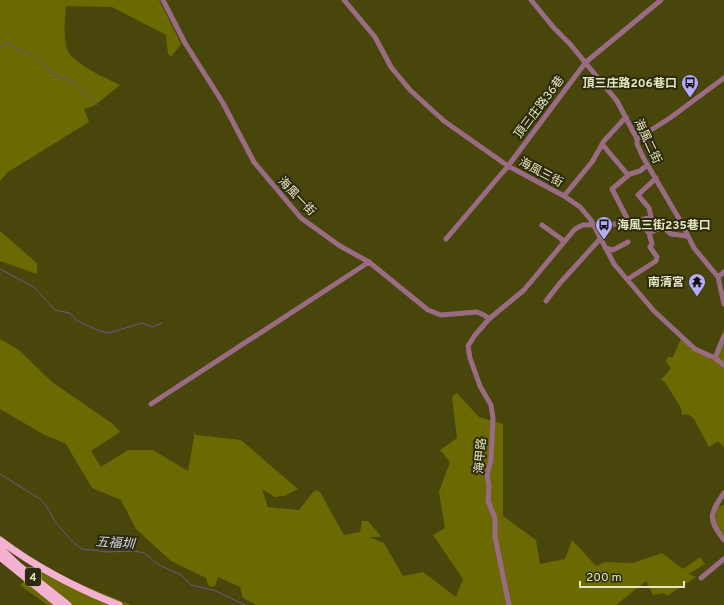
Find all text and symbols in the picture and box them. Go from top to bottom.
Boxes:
street label: 頂三庄路36巷 [511,73,569,142]
bus stop icon: 頂三庄路206巷口 [680,73,700,98]
place label: 頂三庄路206巷口 [582,76,677,92]
street label: 海風二街 [630,116,664,167]
street label: 海風三街 [516,155,565,191]
street label: 海風一街 [274,174,319,220]
bus stop icon: 海風三街235巷口 [594,215,614,240]
place label: 海風三街235巷口 [617,218,711,234]
temple icon: 南清宮 [687,272,707,297]
place label: 南清宮 [648,275,684,291]
street label: 海甲路 [471,437,491,475]
water label: 五福圳 [95,535,137,553]
scale bar [580,563,684,589]
road number: 4 [25,568,41,586]
text: 200 m [586,570,622,586]

